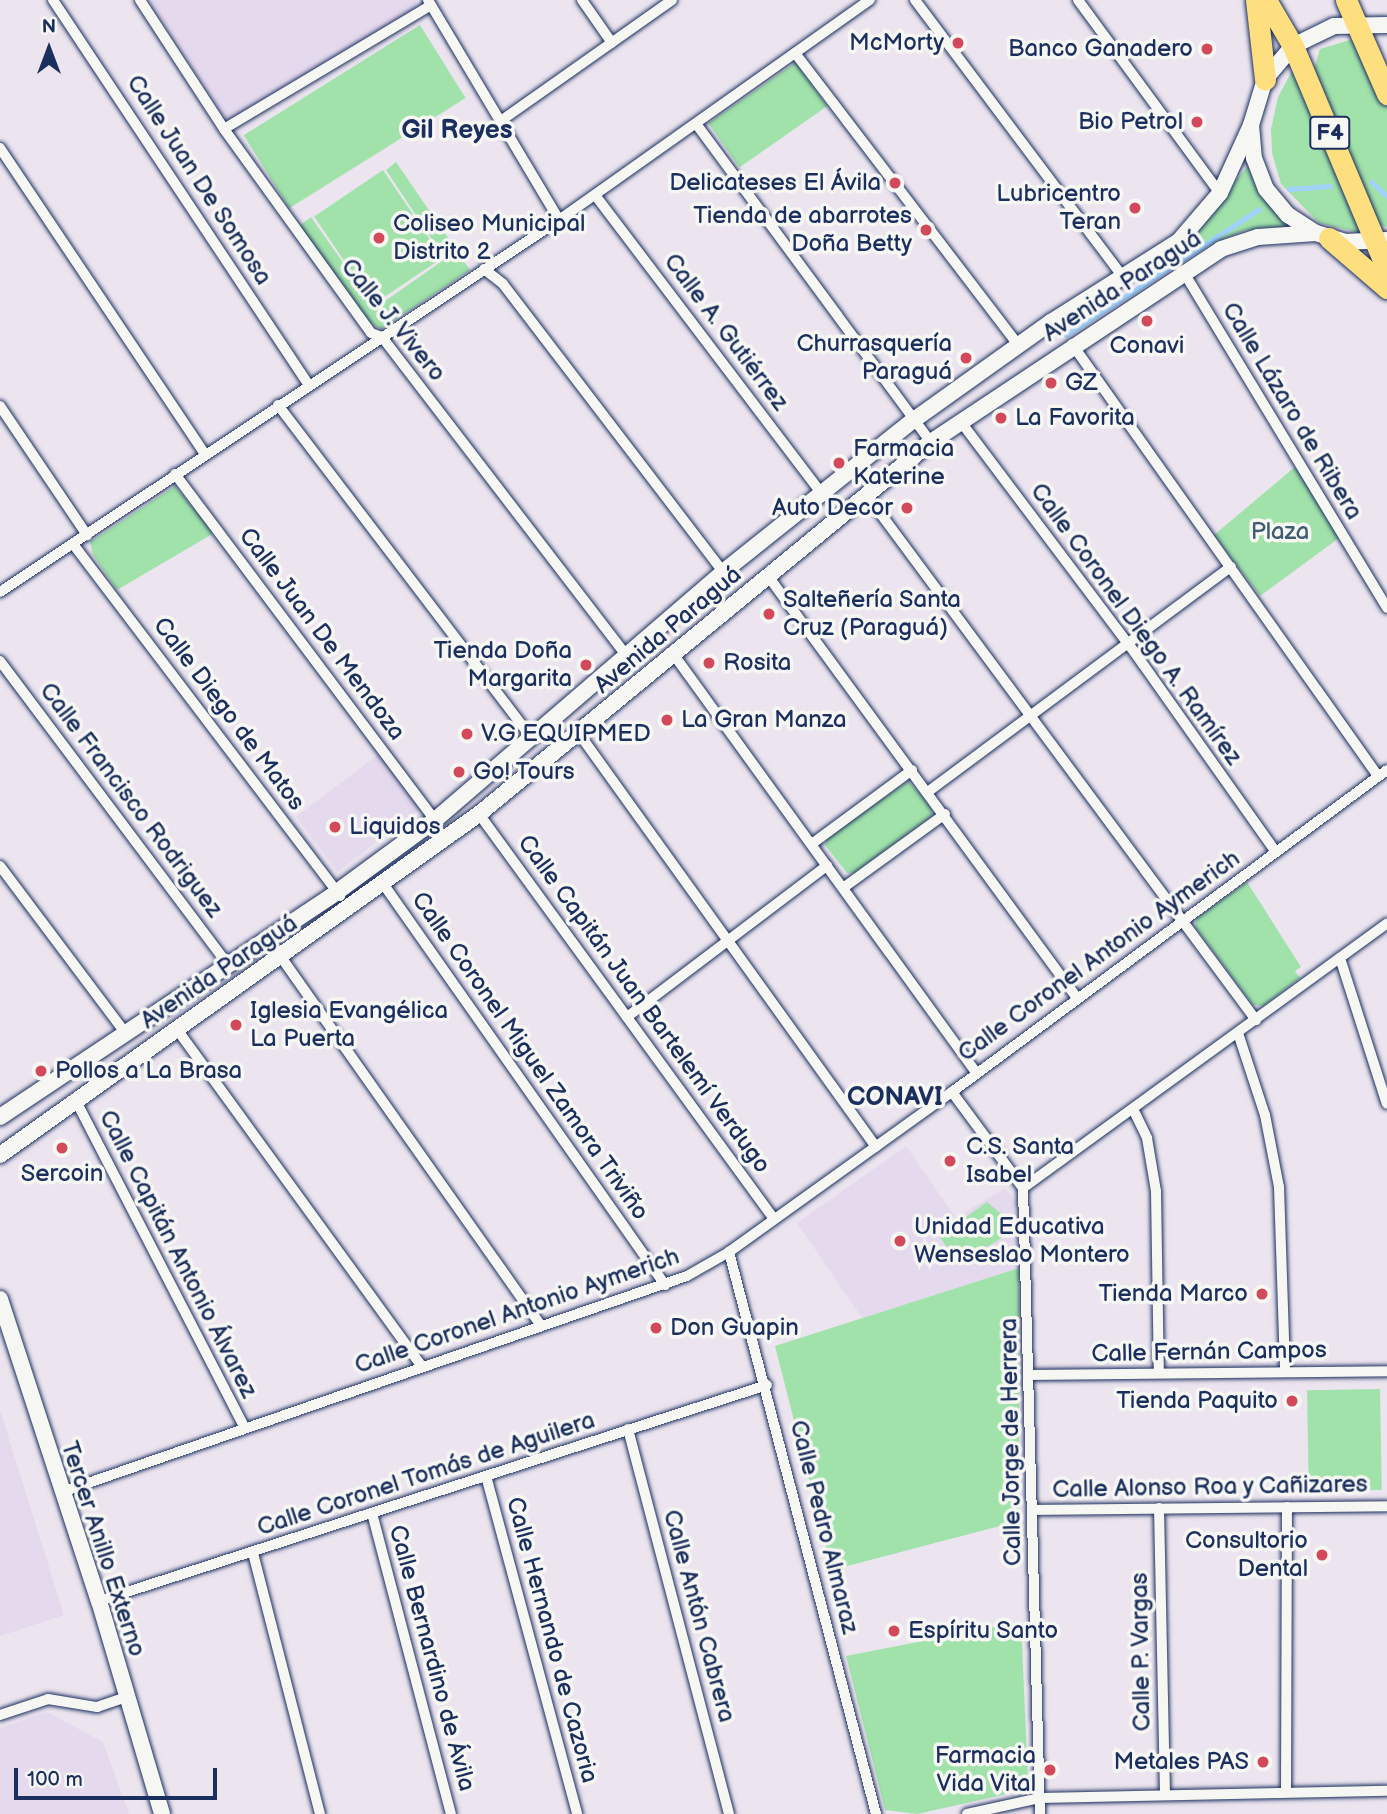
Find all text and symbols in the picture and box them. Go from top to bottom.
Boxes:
north arrow [14,14,84,84]
text: N [42,16,56,39]
place label: McMorty [849,29,944,57]
marker: McMorty [950,35,966,51]
place label: Banco Ganadero [1008,35,1193,63]
marker: Banco Ganadero [1199,41,1215,57]
street label: Calle Juan De Somosa [120,69,278,291]
place label: Bio Petrol [1078,108,1183,136]
marker: Bio Petrol [1189,114,1205,130]
road number: F4 [1309,114,1351,152]
district label: Gil Reyes [401,115,513,147]
place label: Delicateses El Ávila [669,169,881,197]
marker: Delicateses El Ávila [887,175,903,191]
place label: Lubricentro Teran [996,180,1121,236]
marker: Lubricentro Teran [1127,200,1143,216]
place label: Tienda de abarrotes Doña Betty [693,202,912,258]
place label: Coliseo Municipal Distrito 2 [393,210,585,266]
marker: Tienda de abarrotes Doña Betty [918,222,934,238]
street label: Avenida Paraguá [1038,224,1206,348]
marker: Coliseo Municipal Distrito 2 [371,230,387,246]
street label: Calle A. Gutiérrez [658,248,794,416]
street label: Calle J. Vivero [334,252,452,388]
street label: Calle Lázaro de Ribera [1216,297,1368,525]
marker: Conavi [1139,313,1155,329]
place label: Churrasquería Paraguá [797,330,952,386]
place label: Conavi [1110,332,1184,360]
marker: Churrasquería Paraguá [958,350,974,366]
place label: GZ [1065,369,1098,397]
marker: GZ [1043,375,1059,391]
place label: La Favorita [1015,404,1135,432]
marker: La Favorita [993,410,1009,426]
place label: Farmacia Katerine [853,435,954,491]
marker: Farmacia Katerine [831,455,847,471]
street label: Calle Coronel Diego A. Ramírez [1024,477,1248,771]
place label: Auto Decor [772,494,893,522]
marker: Auto Decor [899,500,915,516]
park label: Plaza [1251,518,1309,546]
street label: Calle Juan De Mendoza [232,522,412,746]
street label: Avenida Paraguá [589,560,747,700]
place label: Salteñería Santa Cruz (Paraguá) [783,586,961,642]
marker: Salteñería Santa Cruz (Paraguá) [761,606,777,622]
street label: Calle Diego de Matos [147,612,311,816]
place label: Tienda Doña Margarita [433,637,572,693]
place label: Rosita [723,649,791,677]
marker: Rosita [701,655,717,671]
marker: Tienda Doña Margarita [578,657,594,673]
street label: Calle Francisco Rodriguez [33,677,229,923]
place label: La Gran Manza [681,706,847,734]
marker: La Gran Manza [659,712,675,728]
place label: V.G EQUIPMED [481,720,651,748]
marker: V.G EQUIPMED [459,726,475,742]
place label: Go! Tours [473,758,575,786]
marker: Go! Tours [451,764,467,780]
place label: Liquidos [349,813,441,841]
marker: Liquidos [327,819,343,835]
street label: Calle Capitán Juan Bartelemí Verdugo [511,828,777,1180]
street label: Calle Coronel Antonio Aymerich [952,844,1246,1068]
street label: Calle Coronel Miguel Zamora Triviño [405,886,655,1226]
street label: Avenida Paraguá [135,909,303,1035]
place label: Iglesia Evangélica La Puerta [250,997,448,1053]
marker: Iglesia Evangélica La Puerta [228,1017,244,1033]
place label: Pollos a La Brasa [55,1057,242,1085]
marker: Pollos a La Brasa [33,1063,49,1079]
district label: CONAVI [847,1082,943,1114]
street label: Calle Capitán Antonio Álvarez [93,1105,263,1403]
place label: C.S. Santa Isabel [966,1133,1075,1189]
marker: Sercoin [54,1140,70,1156]
marker: C.S. Santa Isabel [940,1151,960,1171]
place label: Sercoin [21,1160,103,1188]
place label: Unidad Educativa Wenseslao Montero [914,1213,1130,1269]
marker: Unidad Educativa Wenseslao Montero [892,1233,908,1249]
street label: Calle Coronel Antonio Aymerich [351,1242,683,1380]
place label: Tienda Marco [1098,1280,1248,1308]
marker: Tienda Marco [1254,1286,1270,1302]
place label: Don Guapin [670,1314,799,1342]
street label: Calle Jorge de Herrera [994,1317,1028,1567]
marker: Don Guapin [648,1320,664,1336]
street label: Calle Fernán Campos [1091,1336,1327,1368]
place label: Tienda Paquito [1116,1387,1278,1415]
marker: Tienda Paquito [1284,1393,1300,1409]
street label: Calle Coronel Tomás de Aguilera [253,1406,599,1542]
street label: Calle Pedro Almaraz [784,1417,864,1637]
street label: Tercer Anillo Externo [55,1438,151,1660]
street label: Calle Alonso Roa y Cañizares [1051,1470,1369,1504]
street label: Calle Hernando de Cazoria [500,1494,604,1786]
street label: Calle Antón Cabrera [657,1507,741,1725]
street label: Calle Bernardino de Ávila [383,1522,481,1794]
place label: Consultorio Dental [1185,1527,1308,1583]
marker: Consultorio Dental [1314,1547,1330,1563]
street label: Calle P. Vargas [1125,1572,1157,1732]
place label: Espíritu Santo [908,1617,1059,1645]
marker: Espíritu Santo [886,1623,902,1639]
place label: Farmacia Vida Vital [935,1742,1036,1798]
place label: Metales PAS [1113,1748,1249,1776]
marker: Metales PAS [1255,1754,1271,1770]
scale bar [18,1755,220,1799]
marker: Farmacia Vida Vital [1042,1762,1058,1778]
text: 100 m [27,1767,83,1792]

